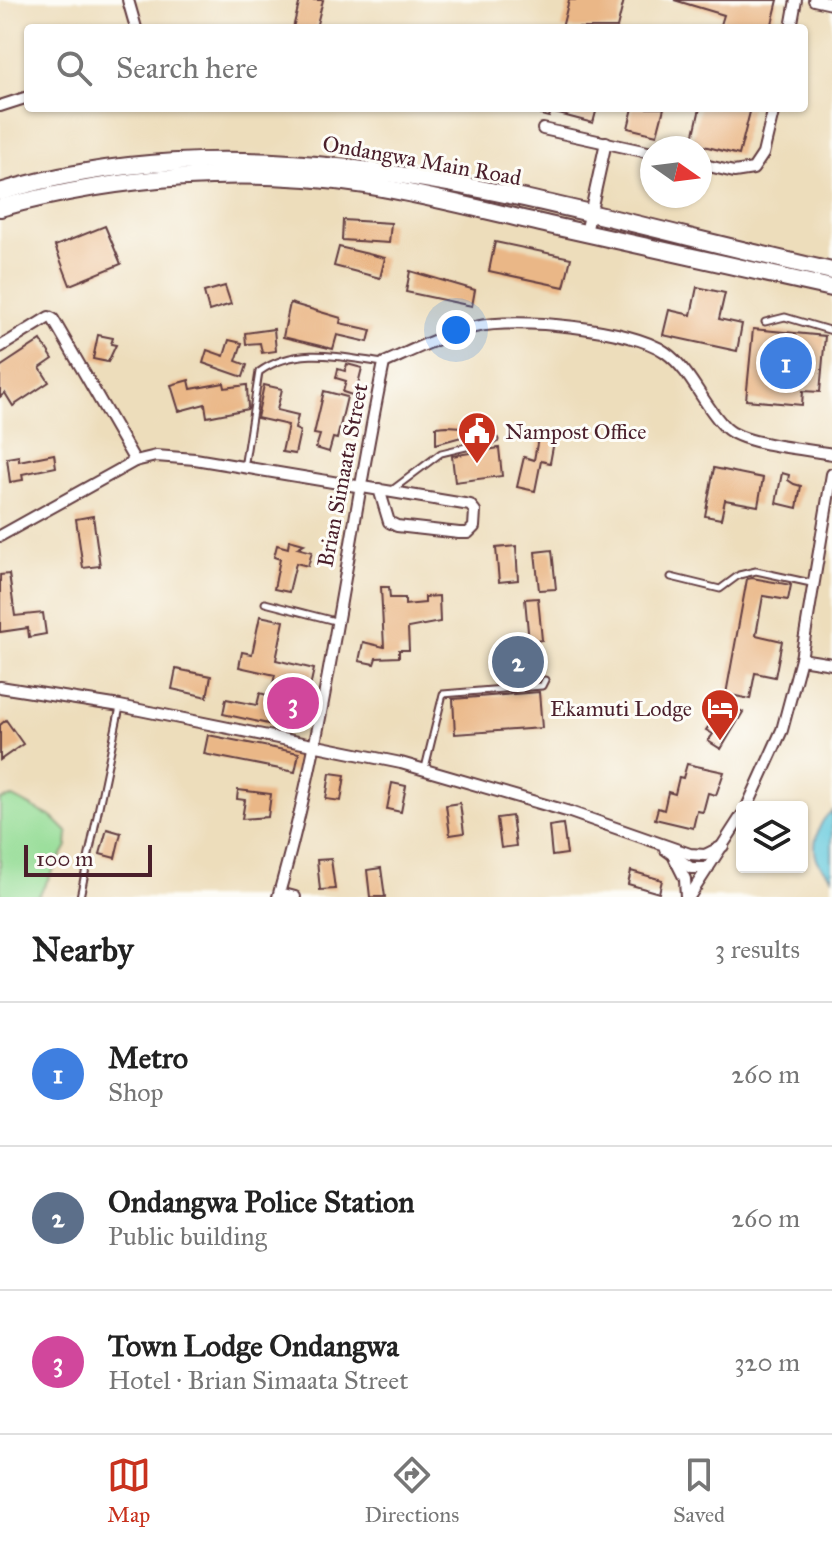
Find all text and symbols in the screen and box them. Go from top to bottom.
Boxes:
search box [24,24,808,112]
icon: search [52,46,96,90]
text: Search here [116,50,258,86]
street label: Ondangwa Main Road [320,130,523,191]
north arrow [640,136,712,208]
your location [436,310,476,350]
pin: 1 [760,333,812,393]
street label: Brian Simaata Street [311,381,374,569]
public building icon: Nampost Office [456,410,498,465]
place label: Nampost Office [505,418,646,445]
pin: 2 [492,632,544,692]
pin: 3 [267,673,319,733]
hotel icon: Ekamuti Lodge [699,687,741,742]
place label: Ekamuti Lodge [550,695,692,722]
map controls [736,801,808,873]
button: layers [736,801,808,873]
scale bar [24,841,152,877]
text: 100 m [36,845,93,872]
text: Nearby [32,929,134,970]
text: 3 results [715,933,800,965]
text: Metro [108,1040,188,1076]
text: 1 [53,1058,63,1090]
text: 260 m [731,1058,800,1090]
text: Shop [108,1076,164,1108]
text: Ondangwa Police Station [108,1184,415,1220]
text: 2 [52,1202,64,1234]
text: 260 m [731,1202,800,1234]
text: Public building [108,1220,267,1252]
text: Town Lodge Ondangwa [108,1328,399,1364]
text: 3 [53,1346,63,1378]
text: 320 m [734,1346,800,1378]
text: Hotel · Brian Simaata Street [108,1364,408,1396]
tab: Map [107,1453,151,1528]
tab: Directions [364,1453,459,1528]
tab: Saved [673,1453,725,1528]

